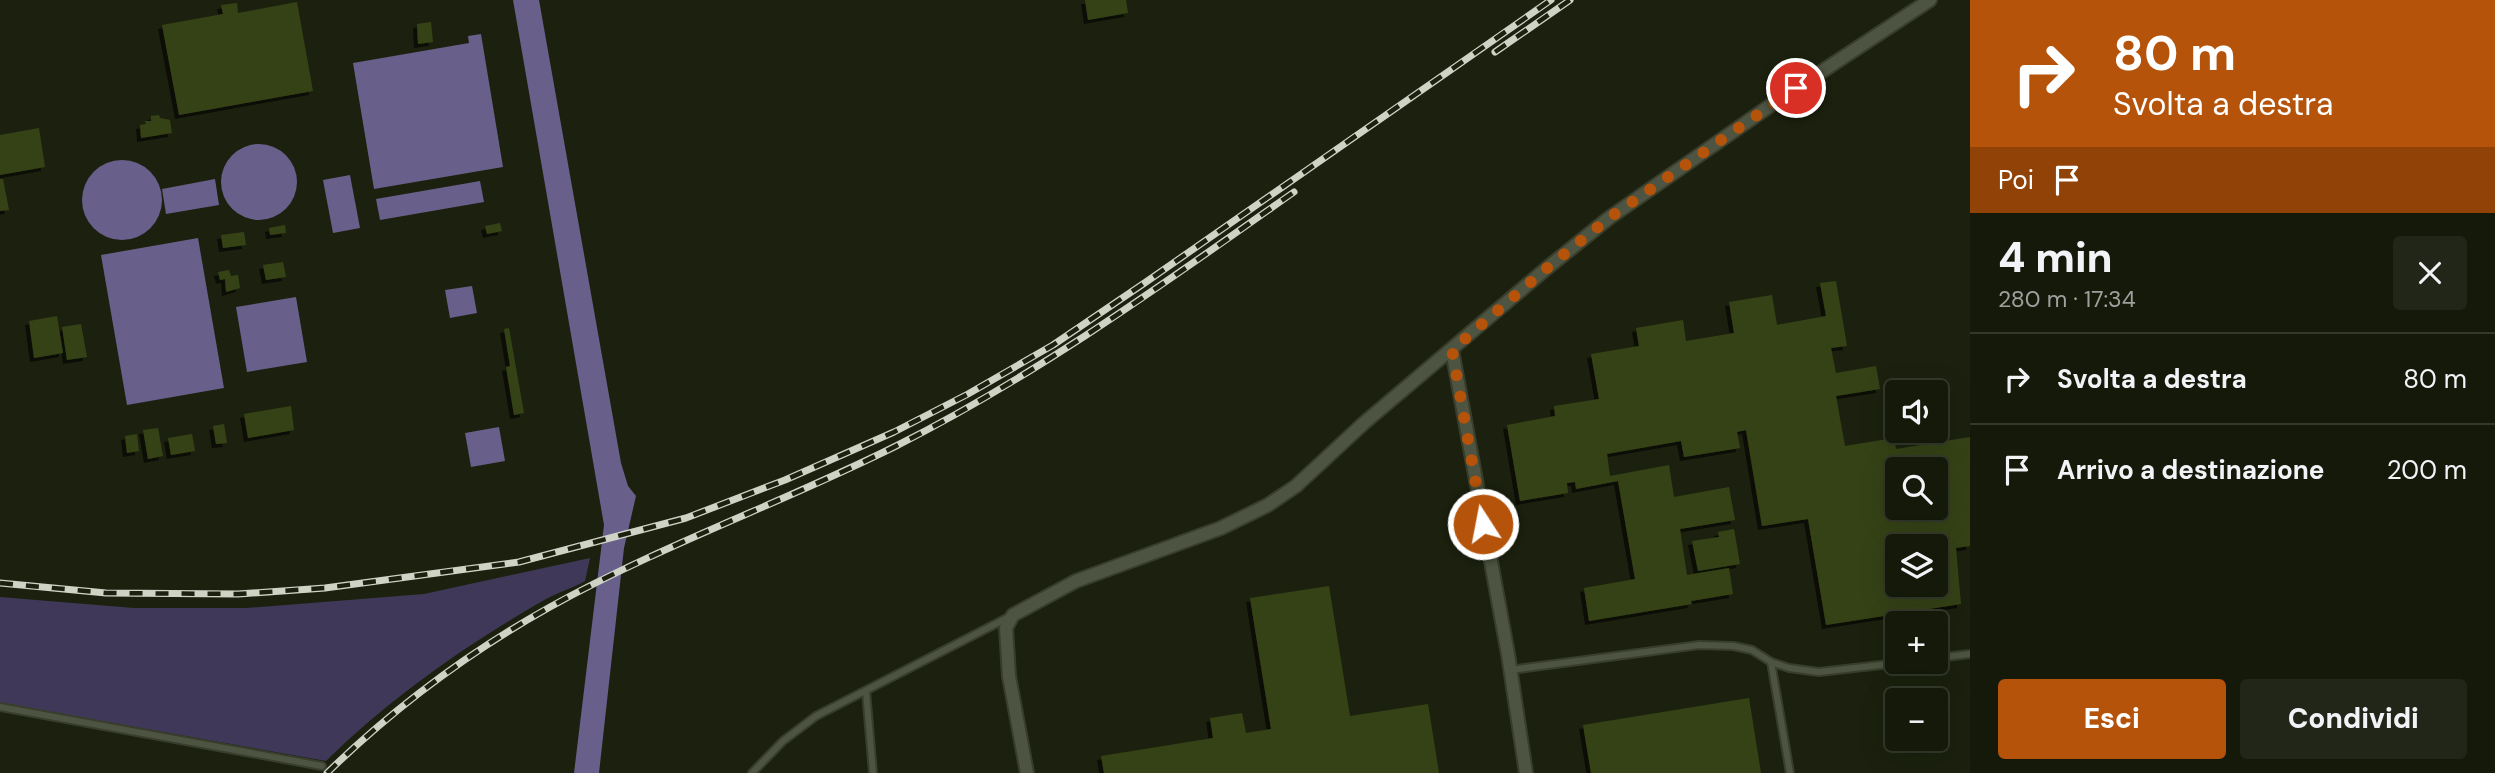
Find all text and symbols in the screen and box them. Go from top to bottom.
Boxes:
text: 80 m [2113,21,2236,85]
icon: right [1998,28,2089,119]
pin [1766,58,1826,118]
icon: arrive [1777,69,1815,107]
text: Svolta a destra [2113,83,2334,125]
icon: arrive [2048,161,2086,199]
text: Poi [1998,163,2034,197]
text: 4 min [1998,230,2113,285]
button: close [2393,236,2467,310]
text: 280 m · 17:34 [1998,284,2136,314]
icon: right [1998,360,2036,398]
text: Svolta a destra [2057,362,2247,396]
text: 80 m [2403,362,2467,396]
map controls [1885,380,1948,751]
button: sound [1885,380,1948,443]
icon: arrive [1998,451,2036,489]
text: Arrivo a destinazione [2057,453,2324,487]
text: 200 m [2387,453,2467,487]
button: search [1885,457,1948,520]
position arrow [1446,487,1520,561]
button: layers [1885,534,1948,597]
button: + [1885,611,1948,674]
button: Esci [1998,679,2226,759]
button: Condividi [2240,679,2467,759]
button: − [1885,688,1948,751]

